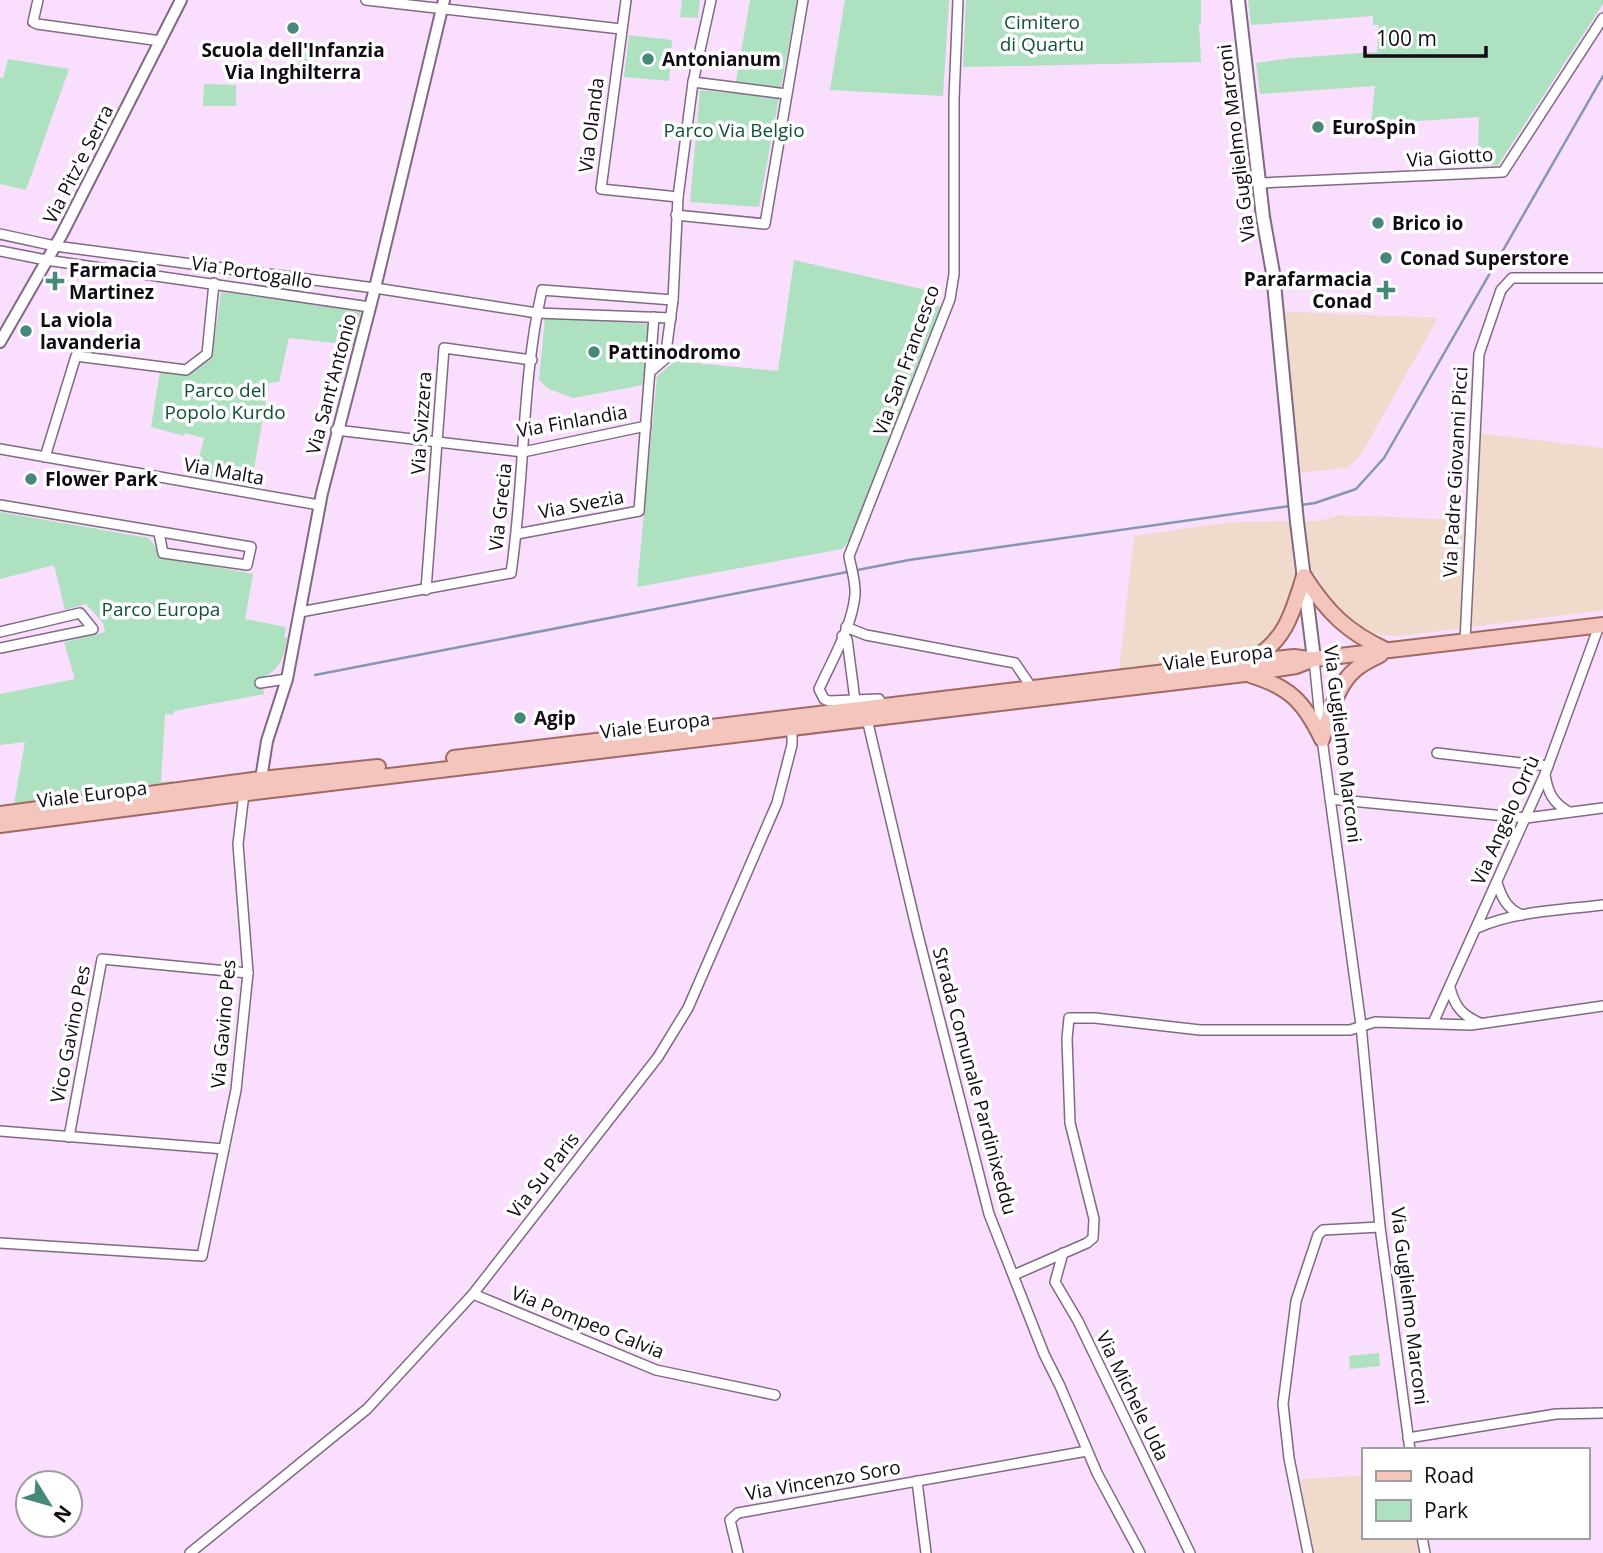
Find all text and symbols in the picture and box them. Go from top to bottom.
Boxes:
park label: Cimitero di Quartu [1000,9,1084,57]
scale bar [1365,14,1486,58]
marker: Scuola dell'Infanzia Via Inghilterra [285,20,301,36]
text: 100 m [1376,24,1437,52]
place label: Scuola dell'Infanzia Via Inghilterra [201,37,385,85]
street label: Via Guglielmo Marconi [1211,43,1261,243]
place label: Antonianum [662,46,781,72]
marker: Antonianum [640,51,656,67]
street label: Via Olanda [572,76,610,174]
street label: Via Pitz'e Serra [37,100,119,228]
place label: EuroSpin [1332,114,1416,140]
park label: Parco Via Belgio [663,117,805,143]
marker: EuroSpin [1310,119,1326,135]
street label: Via Giotto [1406,141,1494,173]
place label: Brico io [1392,210,1463,236]
marker: Brico io [1370,215,1386,231]
place label: Conad Superstore [1400,245,1569,271]
street label: Via Portogallo [190,250,314,294]
marker: Conad Superstore [1378,250,1394,266]
place label: Farmacia Martinez [69,257,157,305]
place label: Parafarmacia Conad [1244,266,1372,314]
marker: Farmacia Martinez [47,273,63,289]
street label: Via San Francesco [867,281,945,439]
marker: Parafarmacia Conad [1378,282,1394,298]
place label: La viola lavanderia [40,307,141,355]
street label: Via Sant'Antonio [300,311,362,457]
marker: La viola lavanderia [18,323,34,339]
place label: Pattinodromo [608,339,741,365]
marker: Pattinodromo [586,344,602,360]
street label: Via Padre Giovanni Picci [1436,366,1474,578]
street label: Via Svizzera [404,371,438,475]
park label: Parco del Popolo Kurdo [164,377,286,425]
street label: Via Finlandia [515,398,629,444]
street label: Via Malta [182,451,266,491]
street label: Via Grecia [482,462,518,552]
place label: Flower Park [45,466,158,492]
marker: Flower Park [23,471,39,487]
street label: Via Svezia [536,483,626,525]
park label: Parco Europa [102,596,220,622]
street label: Viale Europa [1161,637,1275,677]
street label: Via Guglielmo Marconi [1318,644,1368,844]
place label: Agip [534,705,576,731]
street label: Viale Europa [598,705,712,745]
marker: Agip [512,710,528,726]
street label: Via Angelo Orrù [1465,751,1545,889]
street label: Viale Europa [35,774,149,814]
street label: Strada Comunale Pardinixeddu [927,944,1023,1218]
street label: Via Gavino Pes [204,958,242,1090]
street label: Vico Gavino Pes [44,963,96,1105]
street label: Via Su Paris [501,1127,585,1223]
street label: Via Guglielmo Marconi [1385,1206,1435,1406]
street label: Via Pompeo Calvia [508,1279,668,1365]
street label: Via Michele Uda [1090,1327,1176,1465]
legend [1362,1448,1589,1539]
street label: Via Vincenzo Soro [743,1454,903,1506]
text: Road [1424,1461,1474,1489]
north arrow [14,1469,84,1539]
text: Park [1424,1496,1468,1524]
text: N [48,1500,78,1528]

